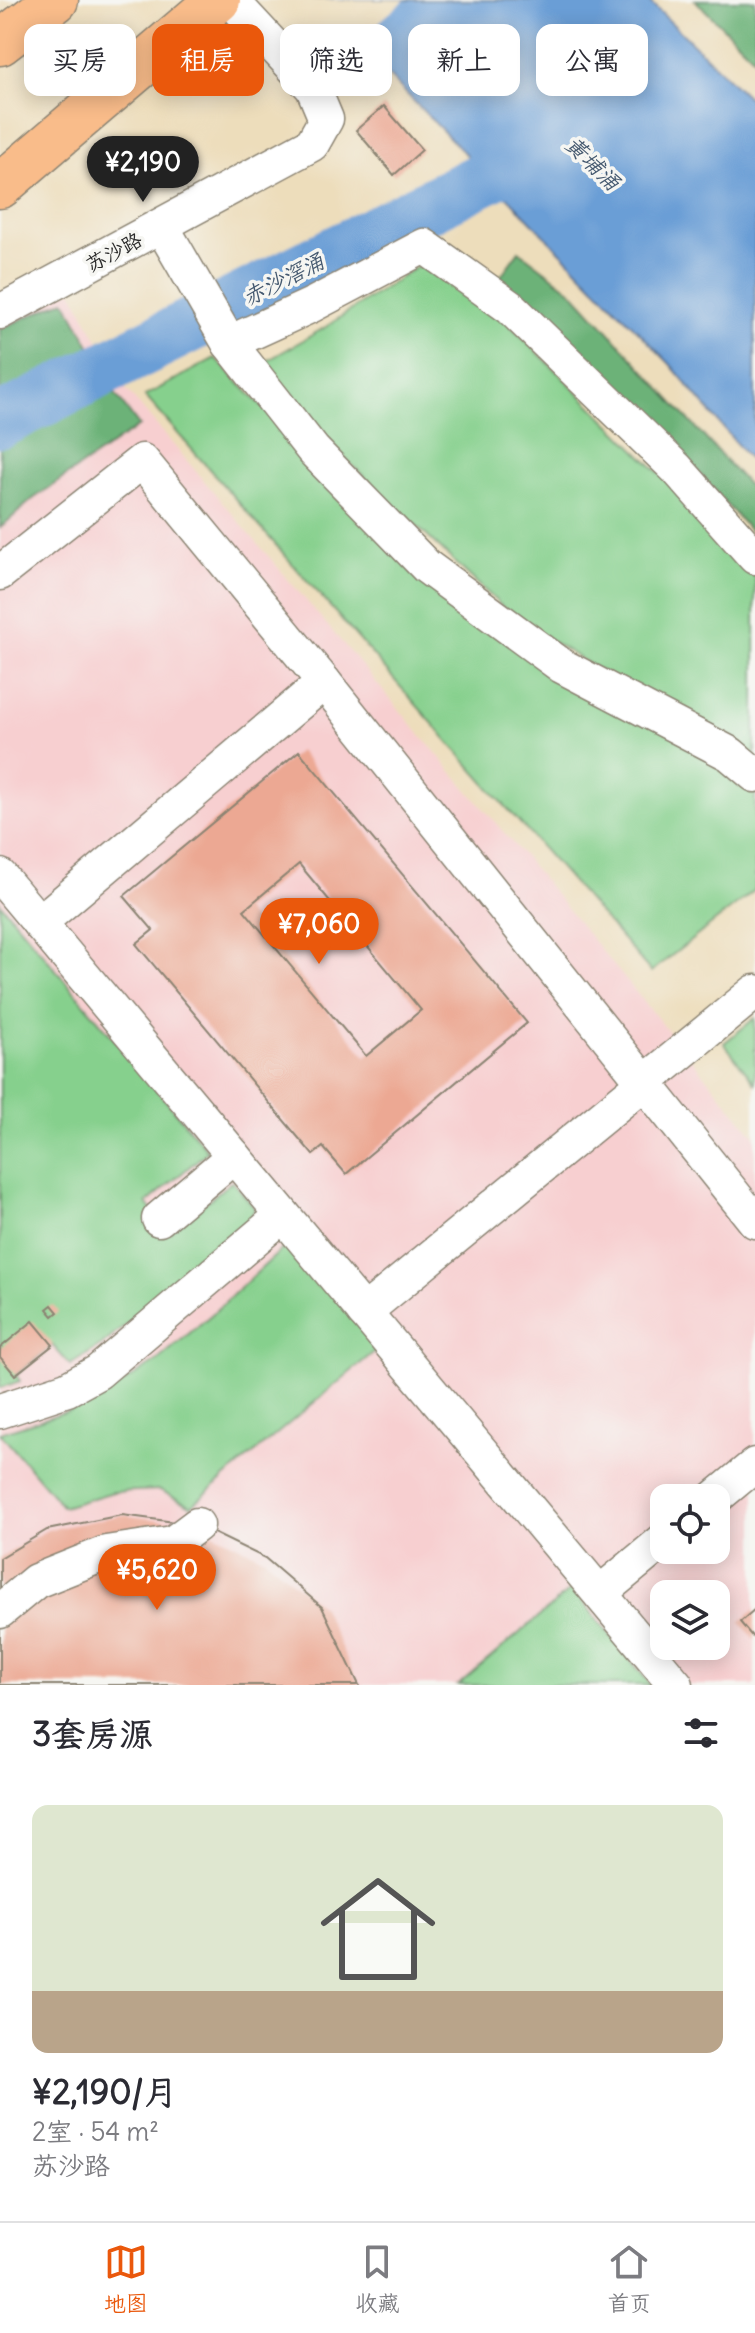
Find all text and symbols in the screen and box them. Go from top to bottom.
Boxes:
chip: 买房 [24,24,136,96]
chip: 租房 [152,24,264,96]
chip: 筛选 [280,24,392,96]
chip: 新上 [408,24,520,96]
chip: 公寓 [536,24,648,96]
water label: 黄埔涌 [560,130,627,197]
pin: ¥2,190 [78,136,208,204]
text: ¥2,190 [105,145,181,178]
street label: 苏沙路 [81,226,147,277]
water label: 赤沙滘涌 [237,246,329,311]
pin: ¥7,060 [254,898,384,966]
text: ¥7,060 [278,907,360,940]
map controls [650,1484,730,1660]
button: locate [650,1484,730,1564]
pin: ¥5,620 [92,1544,222,1612]
text: ¥5,620 [116,1553,198,1586]
button: layers [650,1580,730,1660]
icon: filters [679,1711,723,1755]
text: 3套房源 [32,1712,153,1755]
icon: home [306,1857,450,2001]
text: ¥2,190/月 [32,2070,178,2113]
text: 2室 · 54 m² [32,2115,159,2148]
text: 苏沙路 [32,2149,110,2182]
tab: 地图 [104,2240,148,2317]
tab: 收藏 [355,2240,399,2317]
tab: 首页 [607,2240,651,2317]

